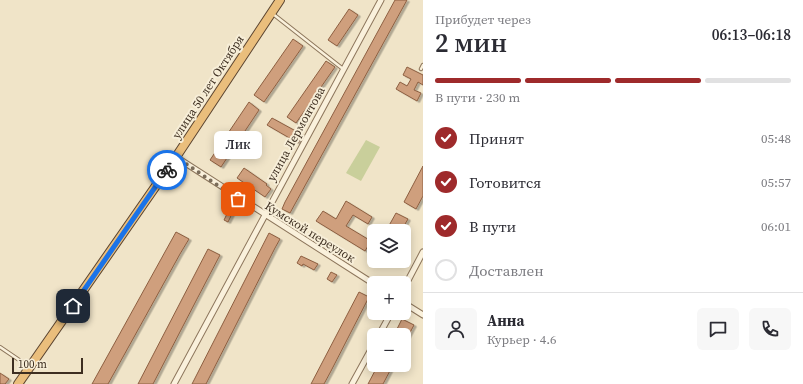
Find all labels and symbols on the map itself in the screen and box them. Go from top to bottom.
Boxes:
street label: улица 50 лет Октября [168,32,248,142]
street label: улица Лермонтова [263,83,329,184]
callout: Лик [214,131,262,159]
courier [147,150,187,190]
pin [221,182,255,216]
street label: Кумской переулок [262,198,358,266]
pin [56,289,90,323]
scale bar [12,356,83,375]

